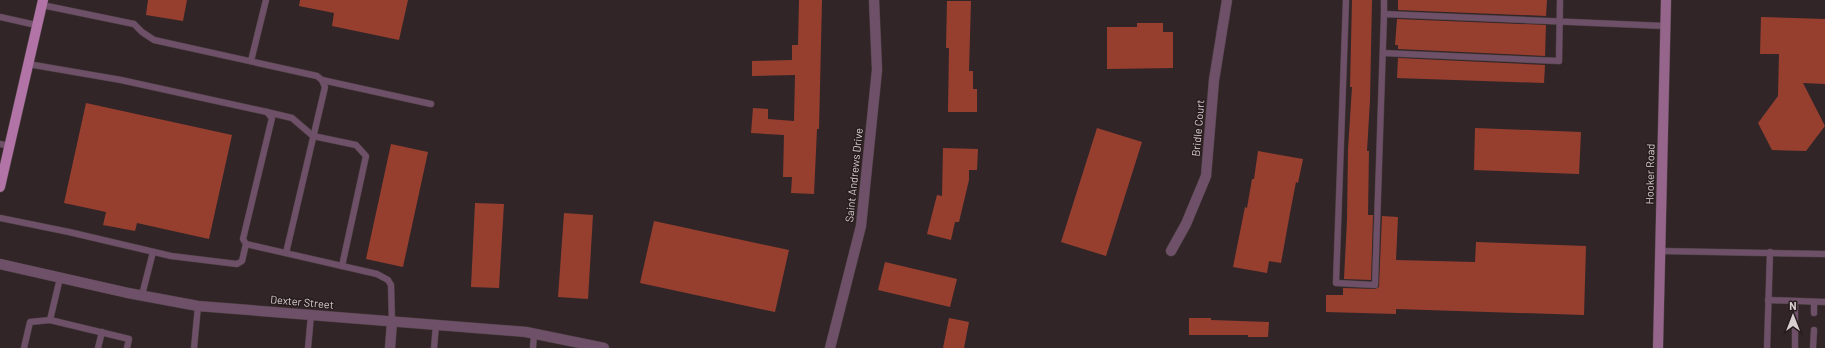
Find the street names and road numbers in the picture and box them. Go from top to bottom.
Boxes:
street label: Bridle Court [1189,99,1206,157]
street label: Saint Andrews Drive [842,127,865,223]
street label: Hooker Road [1642,143,1657,205]
street label: Dexter Street [270,292,334,311]

